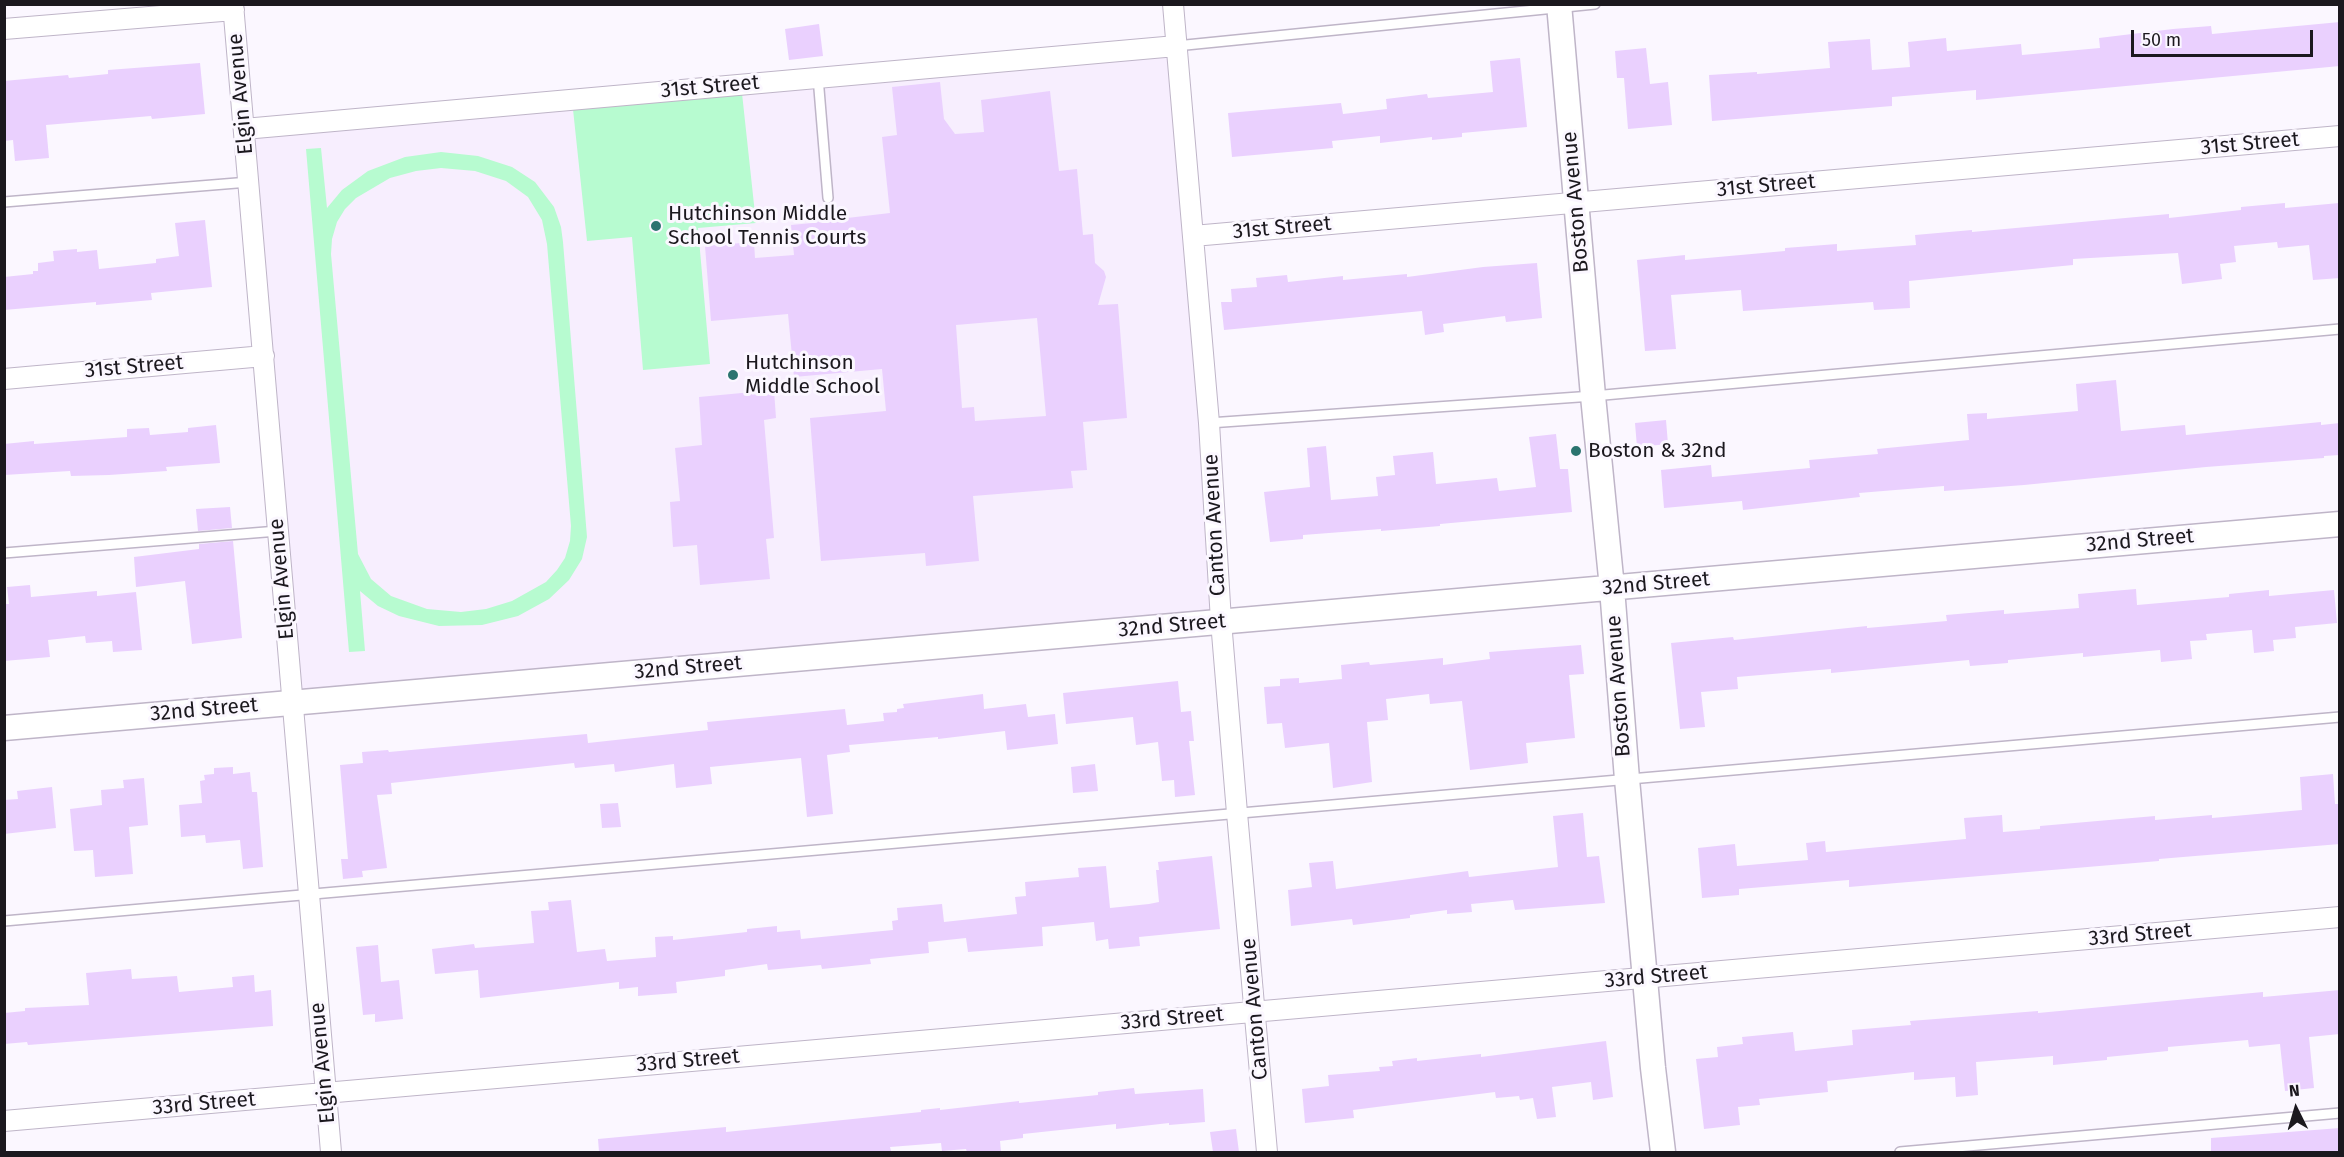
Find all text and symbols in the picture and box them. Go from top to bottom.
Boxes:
scale bar [2134,18,2316,56]
text: 50 m [2142,29,2181,51]
street label: Elgin Avenue [223,32,259,156]
street label: 31st Street [660,70,760,104]
street label: 31st Street [2200,127,2300,161]
street label: Boston Avenue [1557,130,1595,274]
street label: 31st Street [1716,169,1816,203]
place label: Hutchinson Middle School Tennis Courts [668,201,866,251]
street label: 31st Street [1232,211,1332,245]
marker: Hutchinson Middle School Tennis Courts [649,219,663,233]
street label: 31st Street [84,350,184,384]
place label: Hutchinson Middle School [745,350,880,400]
marker: Hutchinson Middle School [726,368,740,382]
place label: Boston & 32nd [1588,438,1727,464]
marker: Boston & 32nd [1569,444,1583,458]
street label: Canton Avenue [1199,453,1231,597]
street label: Elgin Avenue [264,517,300,641]
street label: 32nd Street [2085,524,2195,558]
street label: 32nd Street [1601,567,1711,601]
street label: 32nd Street [1117,609,1227,643]
street label: Boston Avenue [1601,614,1637,758]
street label: 32nd Street [633,651,743,685]
street label: 32nd Street [149,693,259,727]
street label: 33rd Street [2087,918,2193,952]
street label: Canton Avenue [1236,937,1274,1081]
street label: 33rd Street [1603,960,1709,994]
street label: Elgin Avenue [305,1001,341,1125]
street label: 33rd Street [1119,1002,1225,1036]
street label: 33rd Street [635,1044,741,1078]
north arrow [2266,1079,2326,1139]
text: N [2288,1081,2300,1100]
street label: 33rd Street [151,1087,257,1121]

